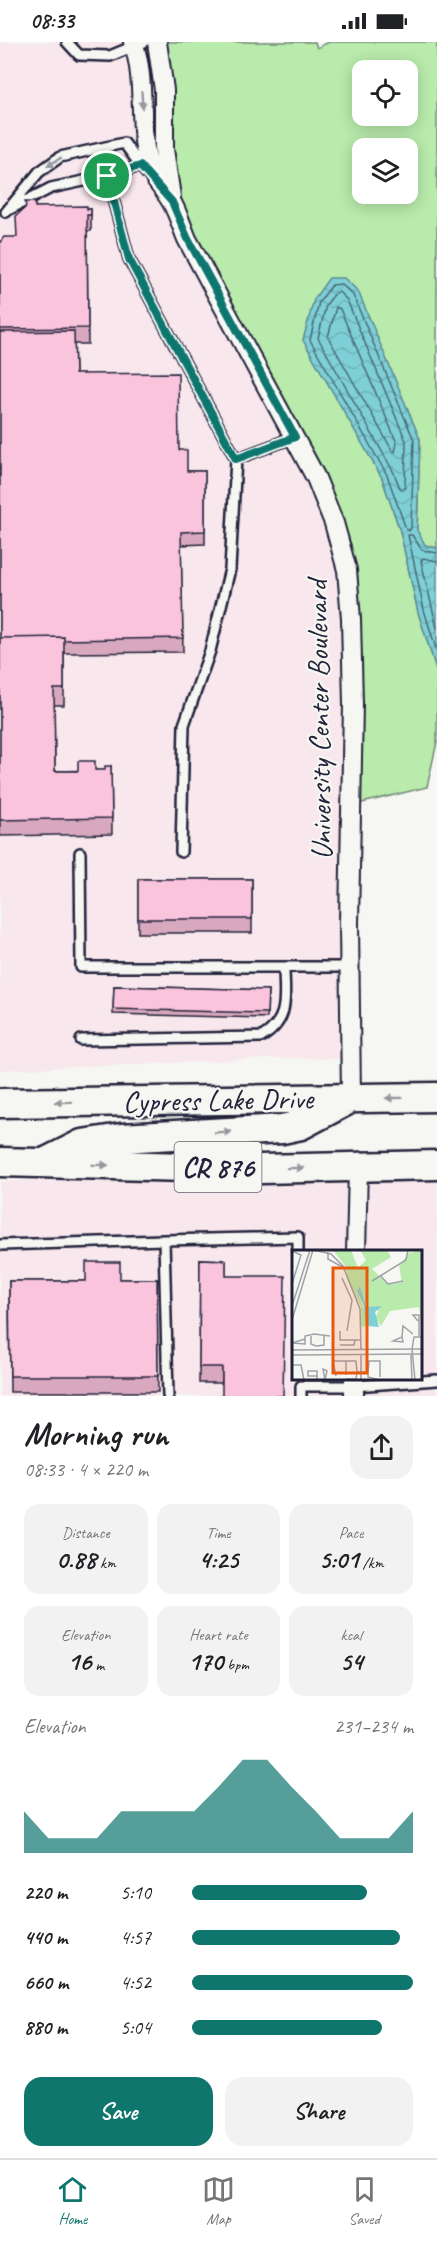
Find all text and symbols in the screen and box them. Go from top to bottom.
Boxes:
text: 08:33 [30,7,74,35]
map controls [352,60,418,204]
button: locate [352,60,418,126]
one-way arrow [137,90,146,109]
button: layers [352,138,418,204]
pin [81,150,132,201]
one-way arrow [45,157,62,167]
icon: arrive [90,159,123,192]
street label: University Center Boulevard [297,576,340,860]
street label: Cypress Lake Drive [123,1079,316,1121]
one-way arrow [385,1093,404,1102]
one-way arrow [54,1097,73,1107]
one-way arrow [213,1128,232,1137]
road number: CR 876 [174,1142,262,1192]
one-way arrow [91,1160,110,1169]
one-way arrow [286,1163,305,1173]
inset map [292,1250,422,1381]
text: Morning run [24,1413,168,1455]
button: share [350,1416,413,1479]
text: 08:33 · 4 × 220 m [24,1457,148,1482]
text: Distance [62,1523,110,1543]
text: Time [206,1523,231,1543]
text: Pace [339,1523,363,1543]
text: 0.88 [56,1543,96,1576]
text: 4:25 [199,1543,238,1576]
text: 5:01 [319,1543,359,1576]
text: km [96,1553,116,1573]
text: /km [359,1553,383,1573]
text: Elevation [61,1625,110,1645]
text: Heart rate [189,1625,248,1645]
text: kcal [341,1625,362,1645]
text: 16 [67,1645,91,1678]
text: 170 [188,1645,223,1678]
text: 54 [340,1645,363,1678]
text: m [91,1655,104,1675]
text: bpm [223,1655,249,1675]
text: Elevation [24,1714,86,1739]
text: 231–234 m [334,1714,413,1739]
text: 220 m [24,1880,67,1905]
text: 5:10 [120,1880,151,1905]
text: 440 m [24,1925,67,1950]
text: 4:57 [120,1925,151,1950]
text: 660 m [24,1970,68,1995]
text: 4:52 [120,1970,151,1995]
text: 880 m [24,2015,67,2040]
text: 5:04 [120,2015,151,2040]
button: Save [24,2077,213,2146]
button: Share [225,2077,413,2146]
tab: Home [56,2173,89,2229]
tab: Map [202,2173,235,2229]
tab: Saved [348,2173,381,2229]

